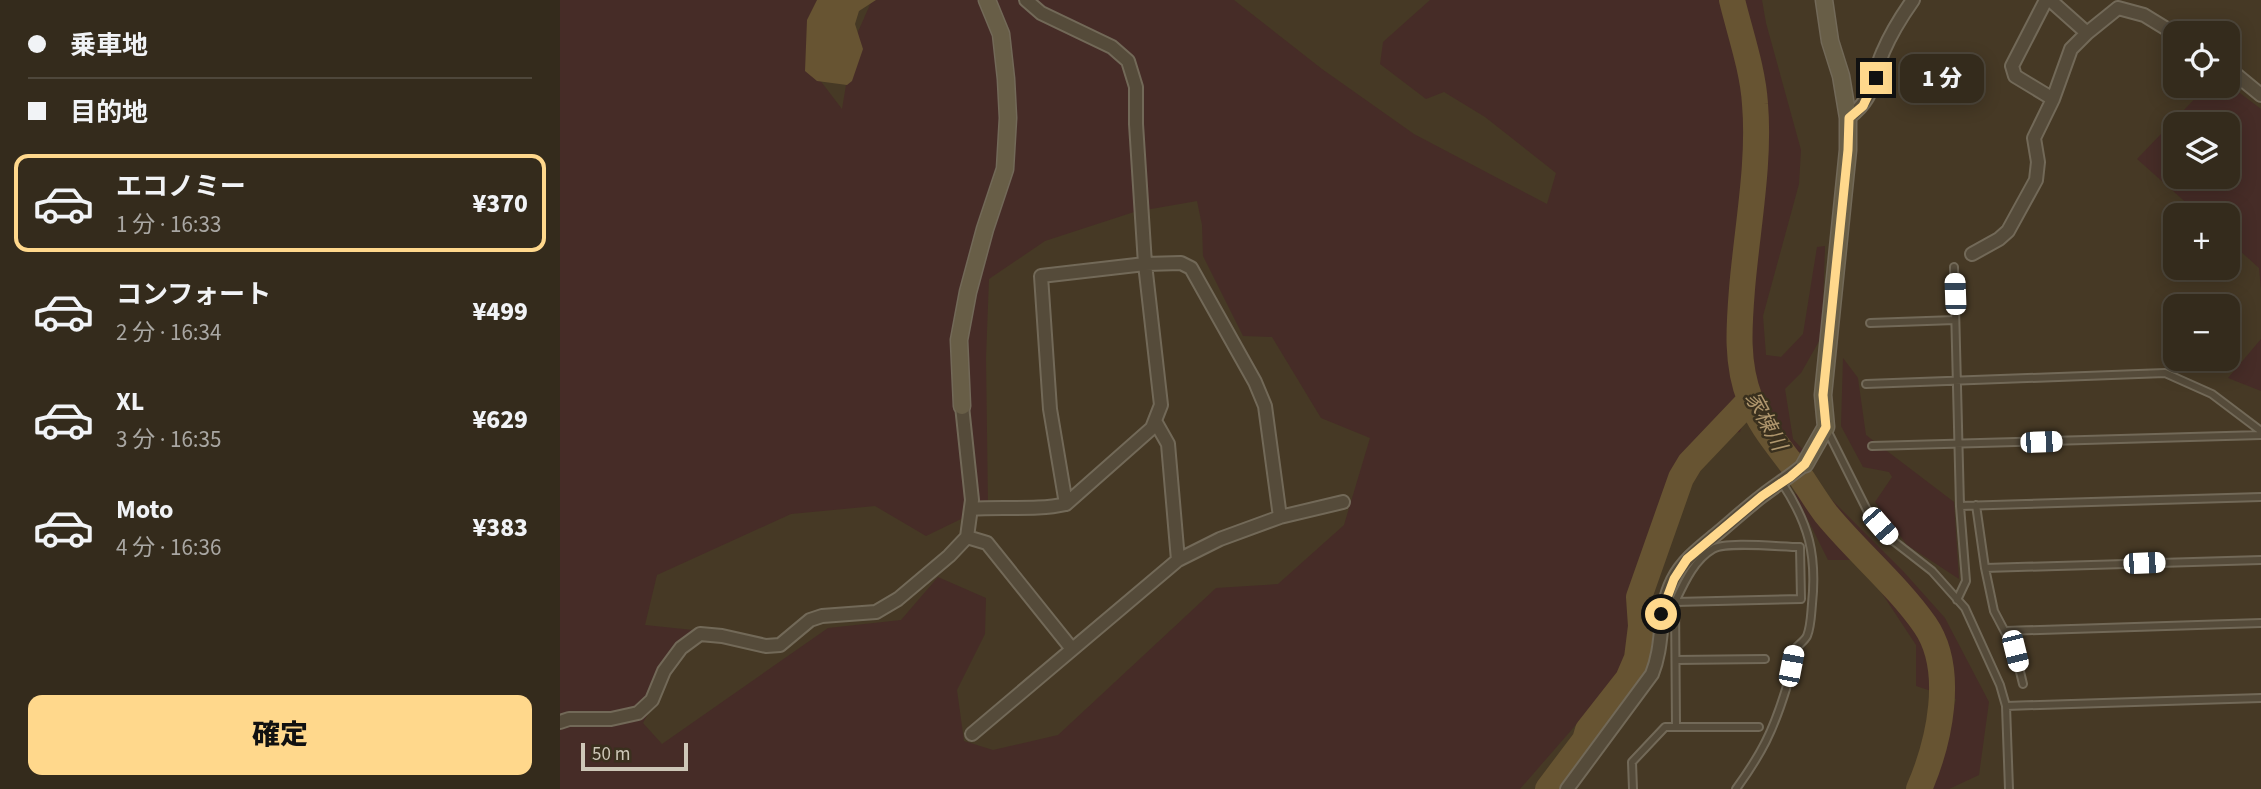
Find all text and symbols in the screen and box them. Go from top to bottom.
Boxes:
map controls [2163,21,2240,371]
button: locate [2163,21,2240,98]
text: 乗車地 [70,27,148,64]
callout: 1 分 [1900,54,1984,102]
route end [1860,62,1892,94]
text: 1 分 [1922,62,1962,95]
text: 目的地 [70,94,148,131]
button: layers [2163,112,2240,189]
text: エコノミー [116,168,246,205]
icon: car [32,172,95,235]
text: ¥370 [472,185,528,222]
button: + [2163,203,2240,280]
text: 1 分 · 16:33 [116,208,221,241]
car [1944,273,1967,315]
text: コンフォート [116,276,271,313]
icon: car [32,280,95,343]
text: ¥499 [472,293,528,330]
button: − [2163,294,2240,371]
text: 2 分 · 16:34 [116,316,221,349]
text: XL [116,383,144,420]
water label: 家棟川 [1738,386,1795,458]
icon: car [32,388,95,451]
text: ¥629 [472,401,528,438]
text: 3 分 · 16:35 [116,423,221,456]
car [2020,431,2063,453]
text: Moto [116,491,173,528]
icon: car [32,496,95,559]
car [1859,503,1902,549]
text: ¥383 [472,509,528,546]
text: 4 分 · 16:36 [116,531,221,564]
car [2123,552,2166,574]
route start [1645,598,1677,630]
car [2000,628,2031,674]
car [1777,643,1806,689]
button: 確定 [28,695,532,775]
scale bar [581,740,688,772]
text: 50 m [592,741,630,768]

